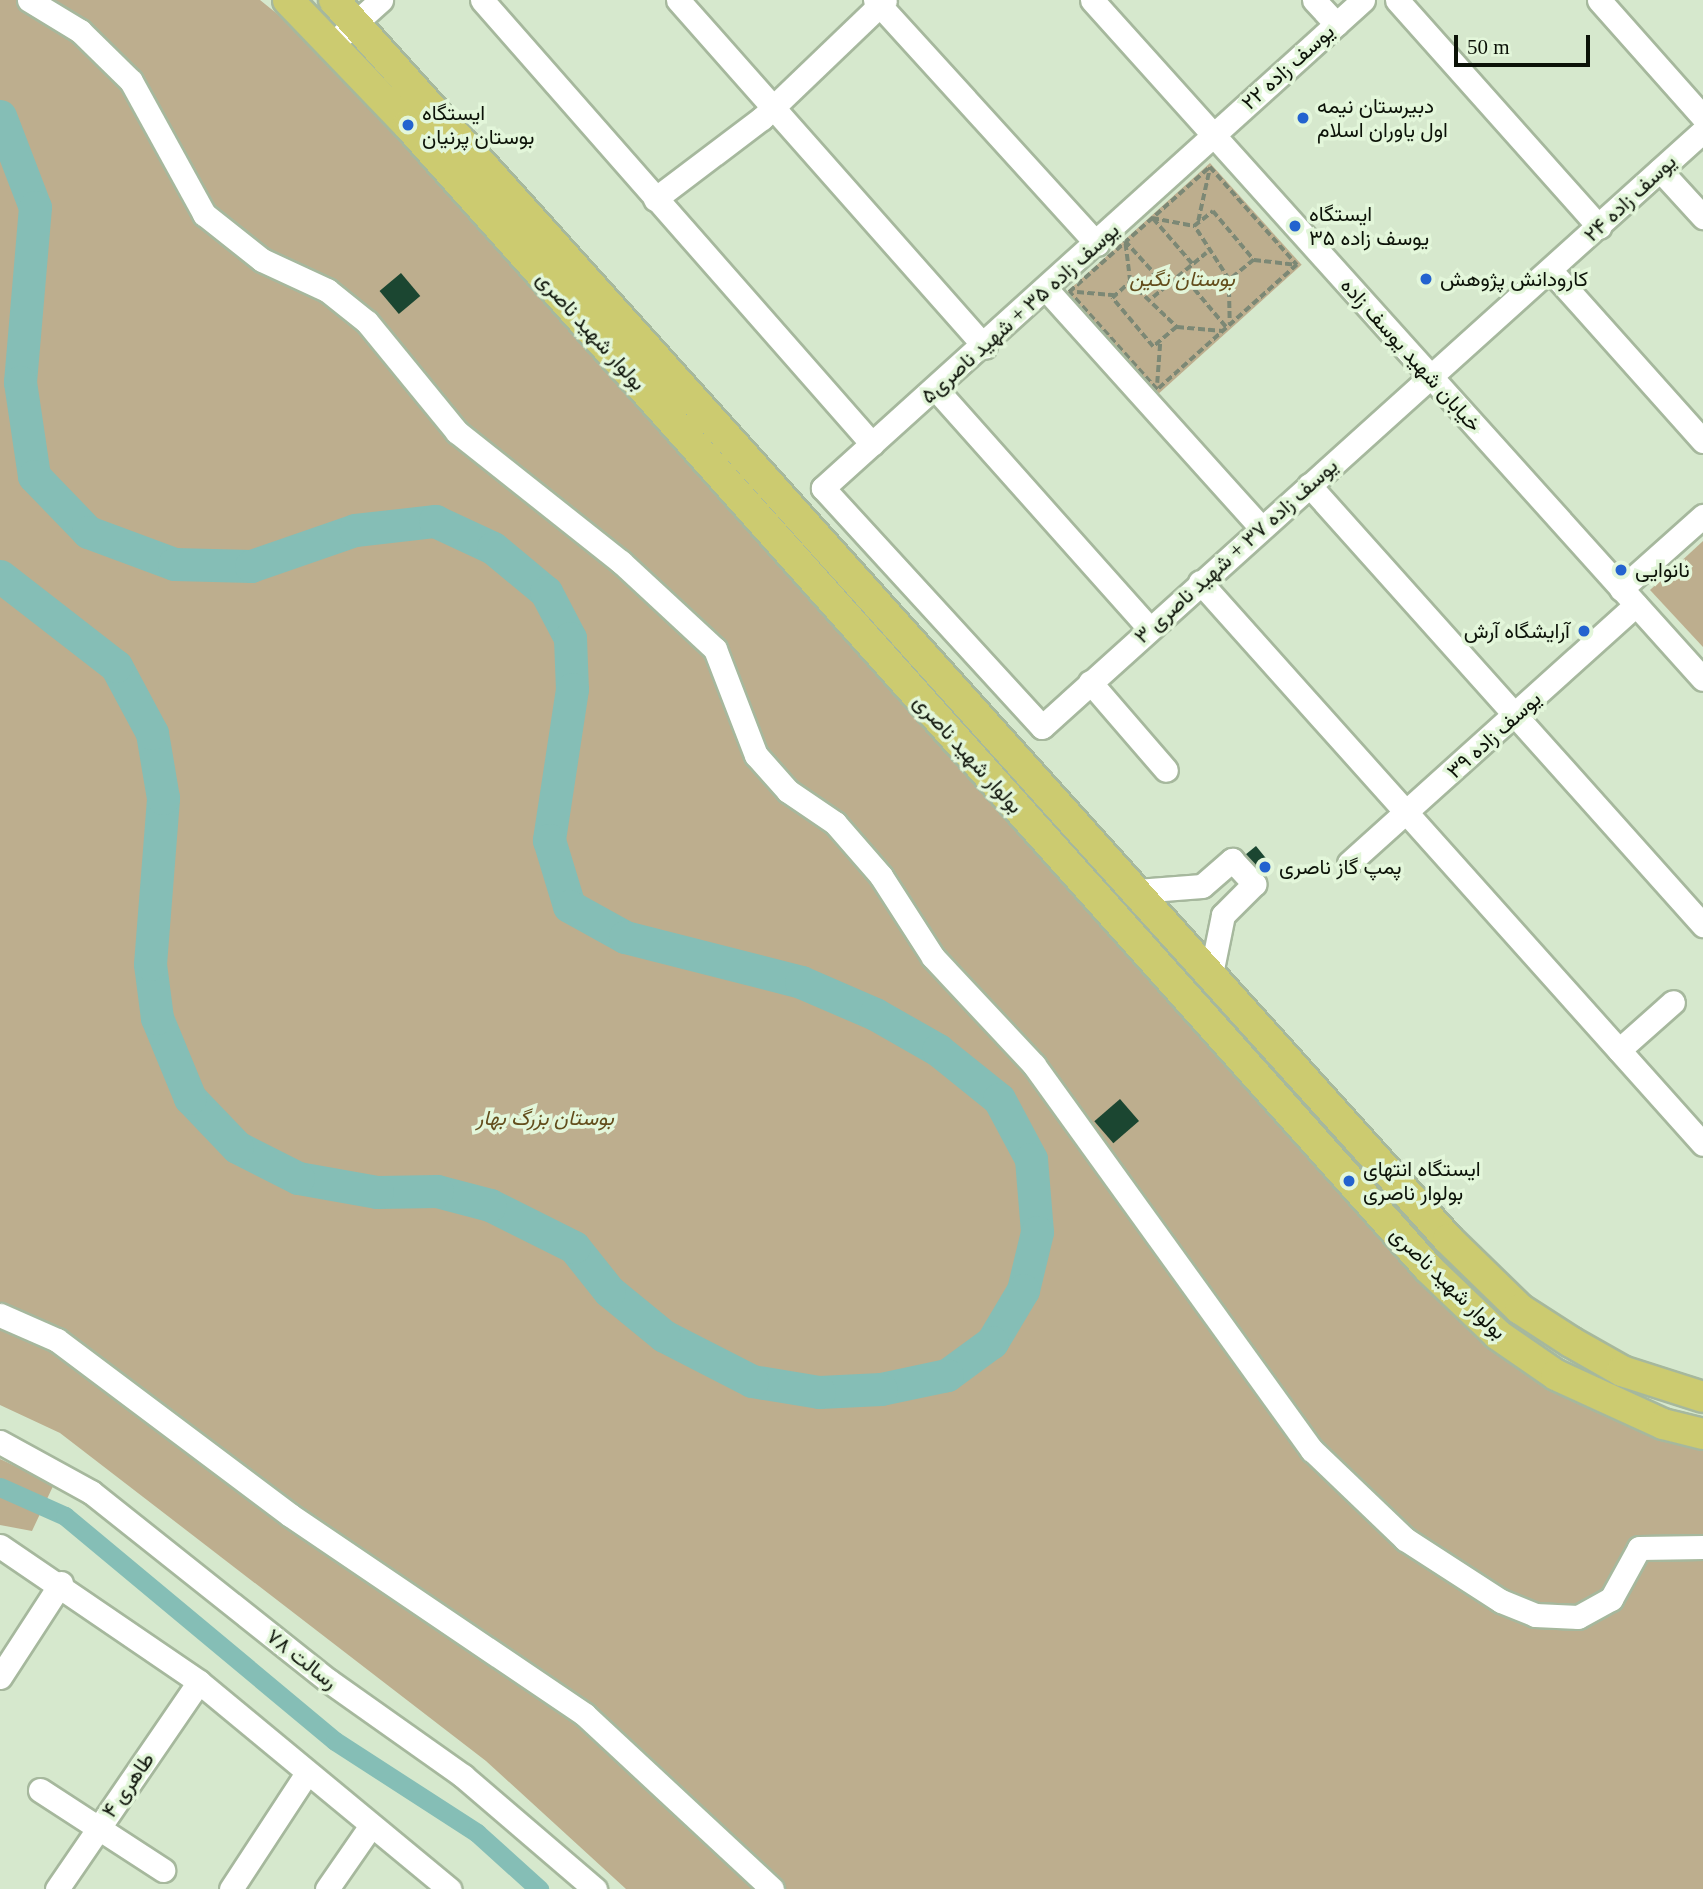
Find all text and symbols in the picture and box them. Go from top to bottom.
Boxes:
street label: یوسف زاده ۲۲ [1236,19,1340,115]
scale bar [1458,21,1594,65]
text: 50 m [1467,35,1510,59]
place label: دبیرستان نیمه اول یاوران اسلام [1317,93,1448,143]
place label: ایستگاه بوستان پرنیان [422,100,534,150]
marker: دبیرستان نیمه اول یاوران اسلام [1295,110,1311,126]
marker: ایستگاه بوستان پرنیان [400,117,416,133]
street label: یوسف زاده ۲۴ [1579,149,1681,247]
place label: ایستگاه یوسف زاده ۳۵ [1309,201,1429,251]
street label: یوسف زاده ۳۵ + شهید ناصری۵ [916,217,1124,409]
marker: ایستگاه یوسف زاده ۳۵ [1287,218,1303,234]
street label: بولوار شهید ناصری [531,266,651,396]
park label: بوستان نگین [1129,266,1235,292]
place label: کارودانش پژوهش [1440,266,1588,292]
marker: کارودانش پژوهش [1418,271,1434,287]
street label: خیابان شهید یوسف زاده [1335,273,1487,437]
street label: یوسف زاده ۳۷ + شهید ناصری ۳ [1129,453,1343,649]
place label: نانوایی [1635,557,1690,583]
marker: نانوایی [1613,562,1629,578]
place label: آرایشگاه آرش [1464,618,1570,644]
marker: آرایشگاه آرش [1576,623,1592,639]
street label: یوسف زاده ۳۹ [1442,686,1546,784]
street label: بولوار شهید ناصری [908,689,1028,819]
place label: پمپ گاز ناصری [1279,854,1402,880]
marker: پمپ گاز ناصری [1257,859,1273,875]
park label: بوستان بزرگ بهار [476,1105,614,1131]
place label: ایستگاه انتهای بولوار ناصری [1363,1156,1481,1206]
marker: ایستگاه انتهای بولوار ناصری [1341,1173,1357,1189]
street label: بولوار شهید ناصری [1385,1221,1511,1345]
street label: رسالت ۷۸ [261,1623,343,1695]
street label: طاهری ۴ [96,1747,160,1823]

